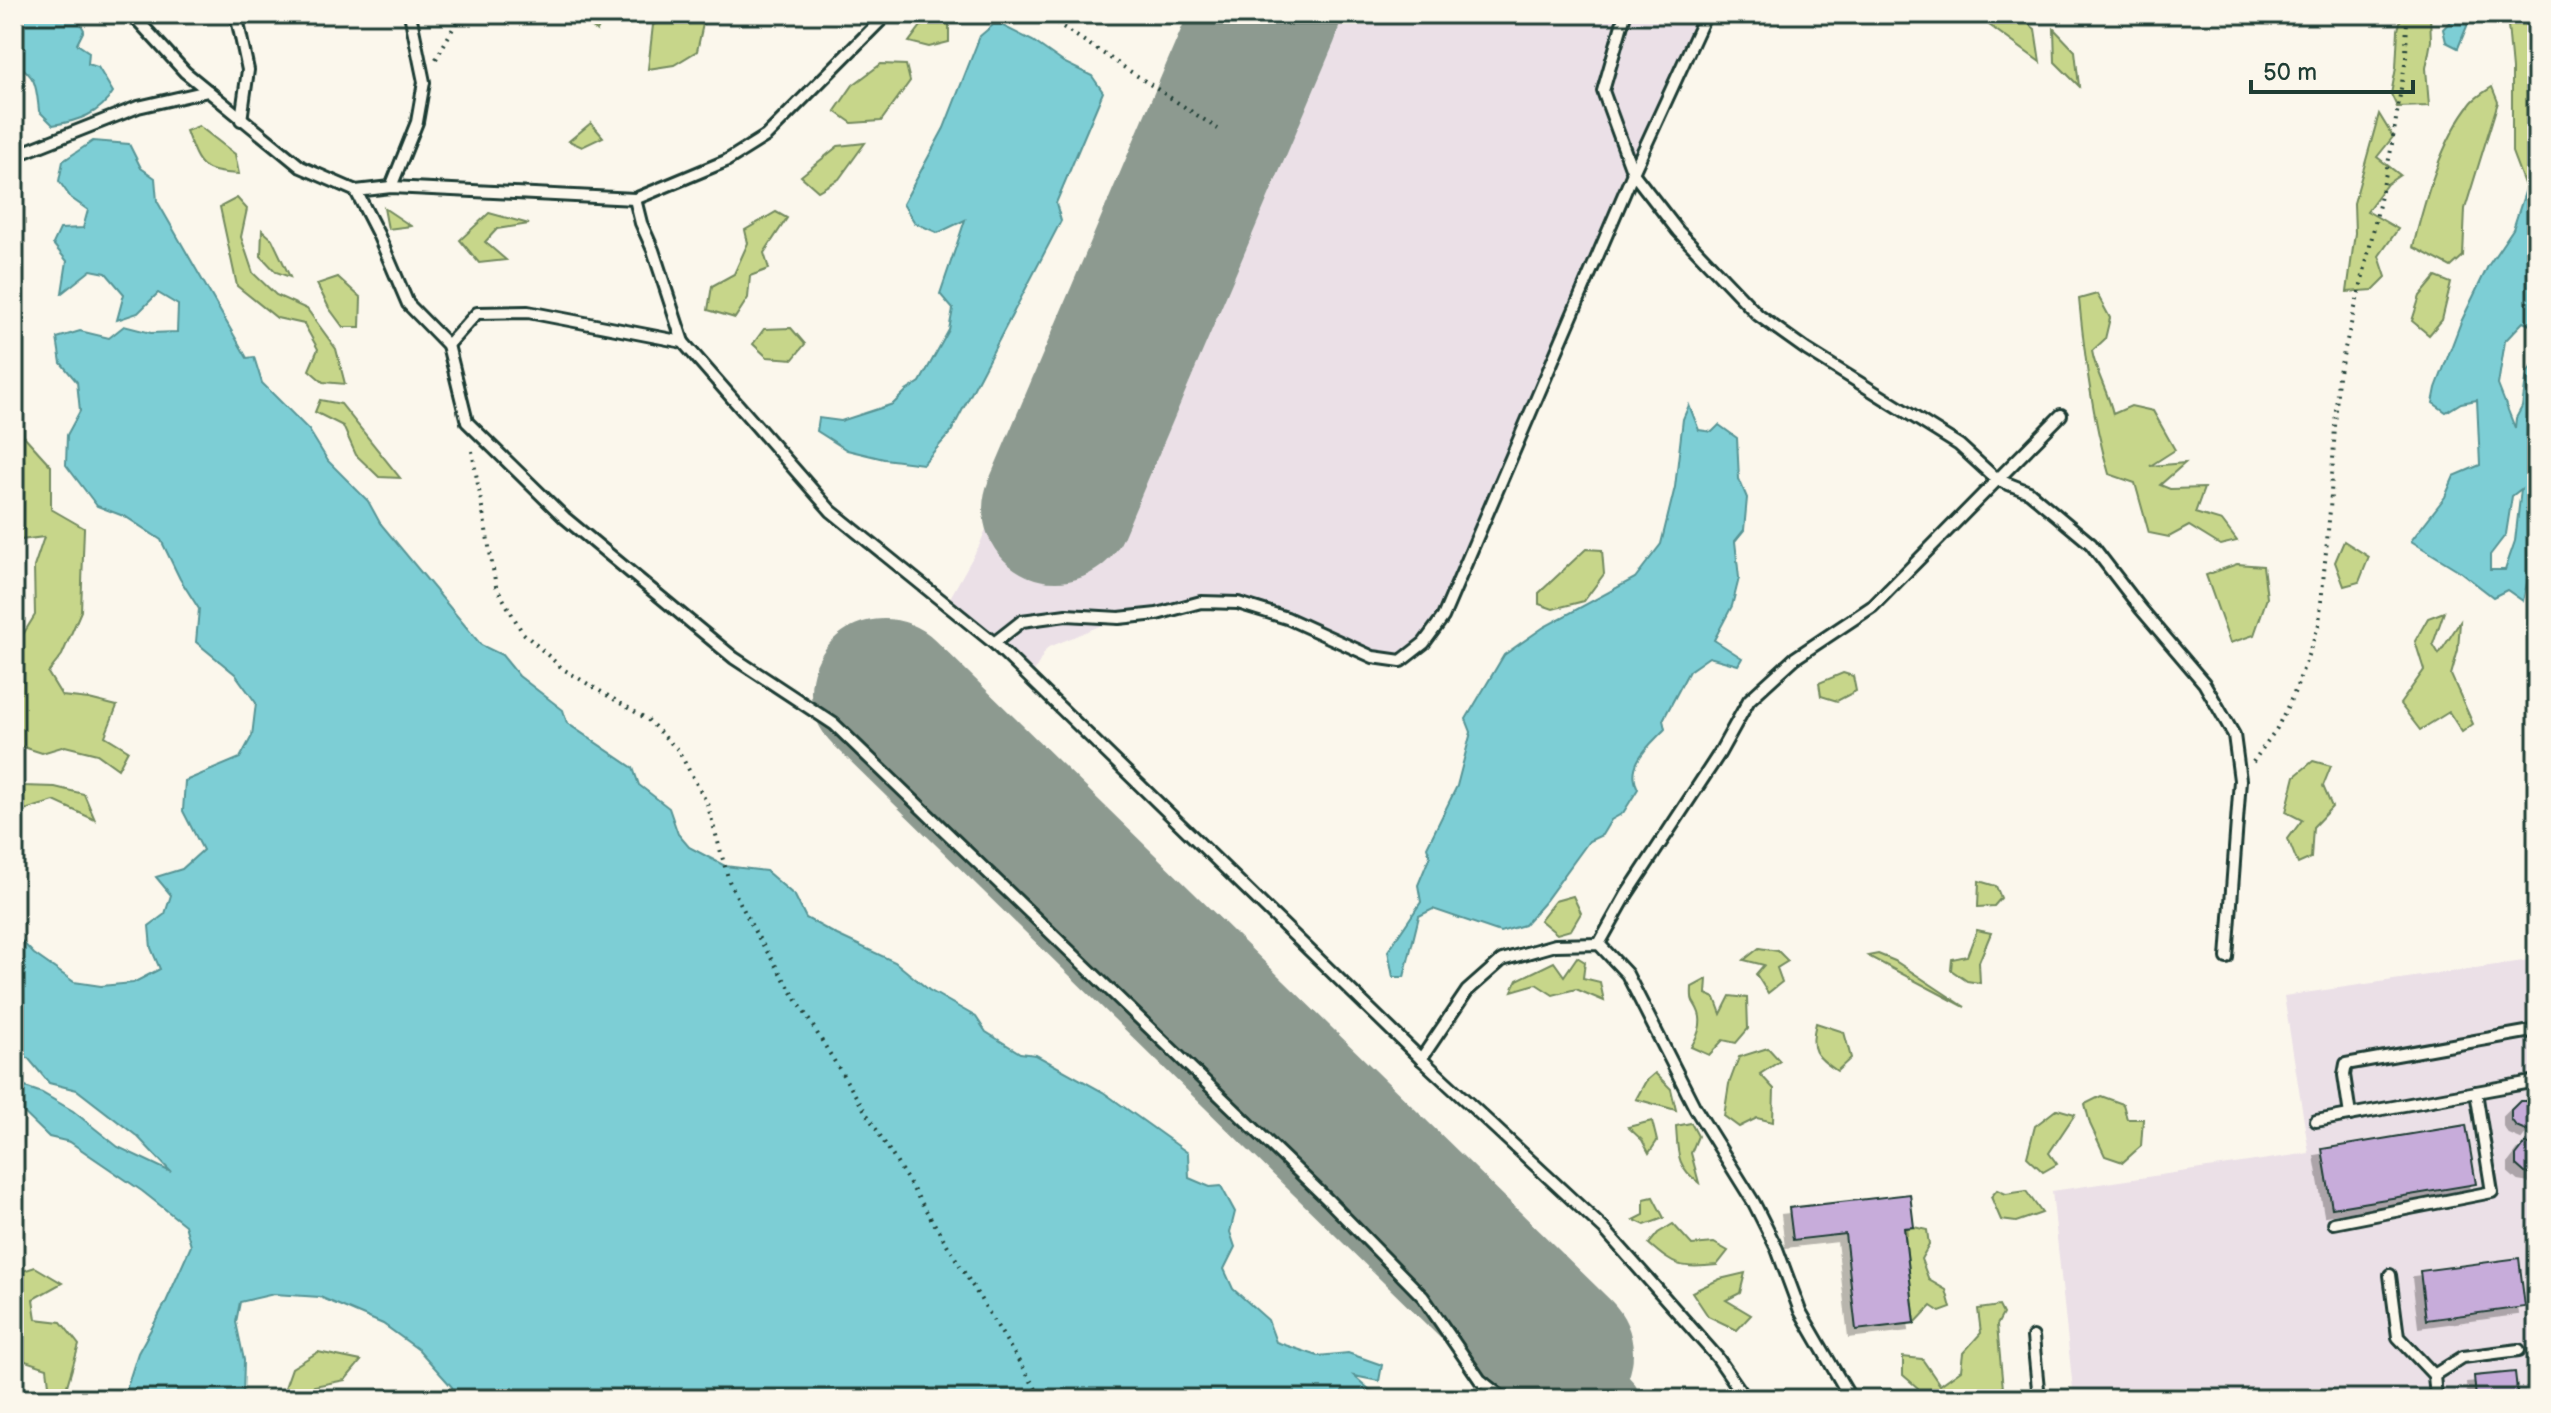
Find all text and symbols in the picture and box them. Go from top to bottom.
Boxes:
scale bar [2251,44,2413,94]
text: 50 m [2263,58,2317,87]

